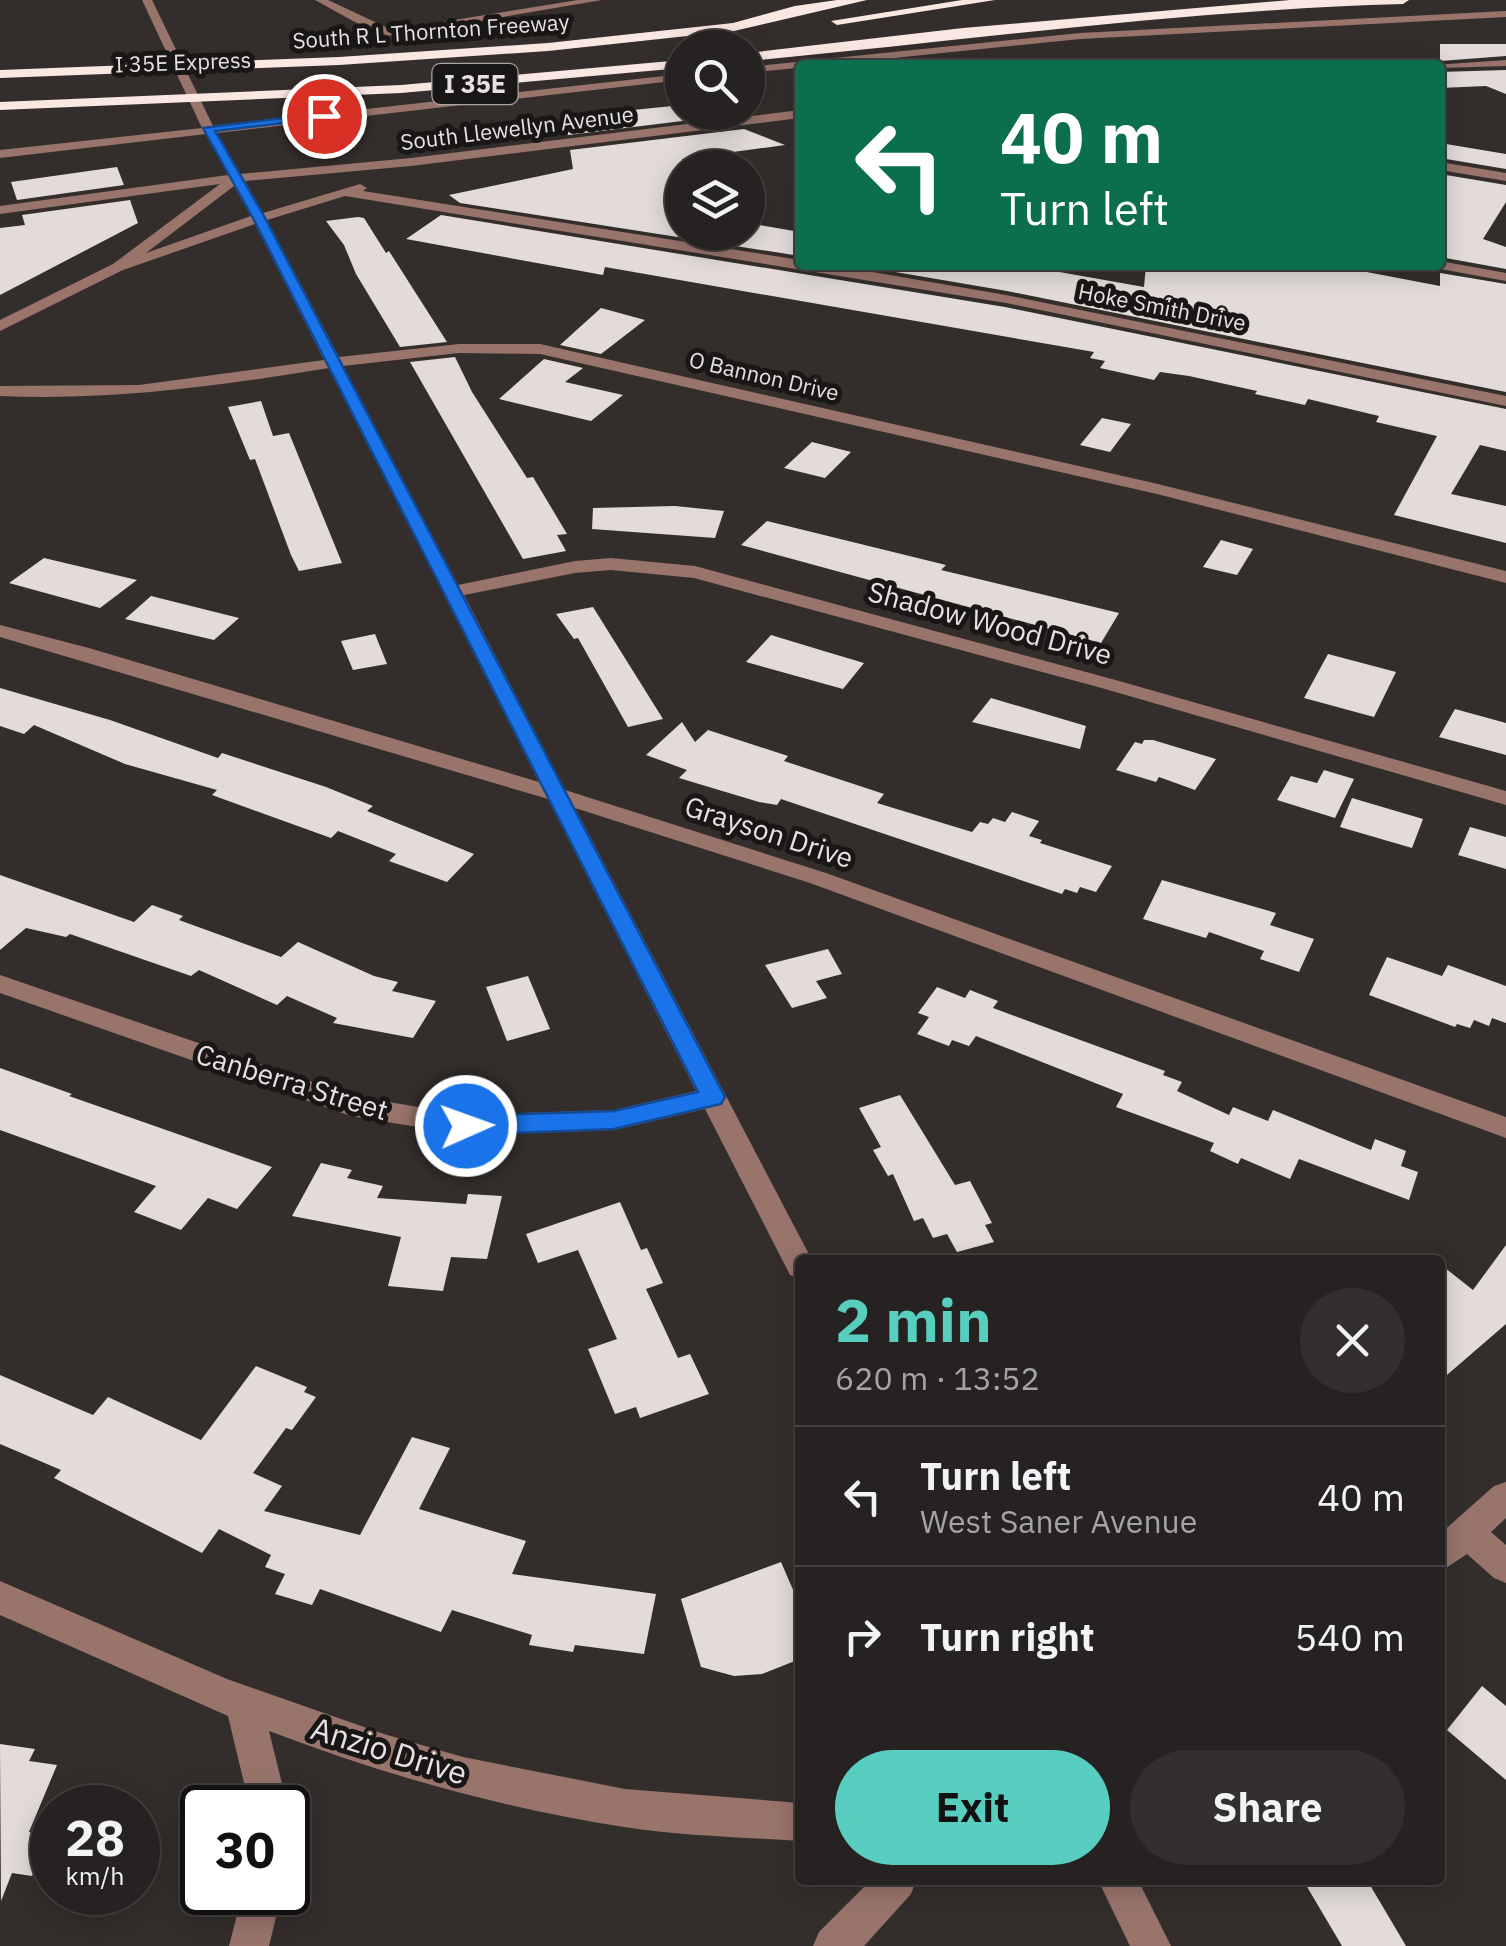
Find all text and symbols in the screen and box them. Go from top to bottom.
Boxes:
street label: South R L Thornton Freeway [292,6,570,55]
map controls [665,30,765,250]
button: search [665,30,765,130]
street label: I 35E Express [114,45,252,78]
road number: I 35E [432,64,518,104]
pin [282,74,367,159]
icon: arrive [297,89,352,144]
text: 40 m [1000,91,1163,182]
street label: South Llewellyn Avenue [399,99,635,156]
icon: left [835,100,965,230]
button: layers [665,150,765,250]
text: Turn left [1000,179,1169,237]
street label: Hoke Smith Drive [1076,276,1248,337]
street label: O Bannon Drive [686,344,842,407]
street label: Shadow Wood Drive [864,572,1116,673]
street label: Grayson Drive [680,787,858,876]
street label: Canberra Street [192,1035,393,1128]
position arrow [414,1074,518,1178]
text: 2 min [835,1280,992,1359]
button: close [1300,1288,1405,1393]
text: 620 m · 13:52 [835,1357,1040,1399]
text: Turn left [920,1451,1071,1500]
icon: left [835,1469,890,1524]
text: 40 m [1317,1472,1405,1521]
text: West Saner Avenue [920,1500,1197,1542]
icon: right [835,1609,890,1664]
text: Turn right [920,1612,1095,1661]
text: 540 m [1294,1612,1405,1661]
street label: Anzio Drive [306,1706,473,1794]
button: Exit [835,1750,1110,1865]
button: Share [1130,1750,1405,1865]
speed limit sign: 30 [180,1785,310,1915]
text: 28 [65,1805,125,1870]
text: km/h [66,1859,124,1892]

